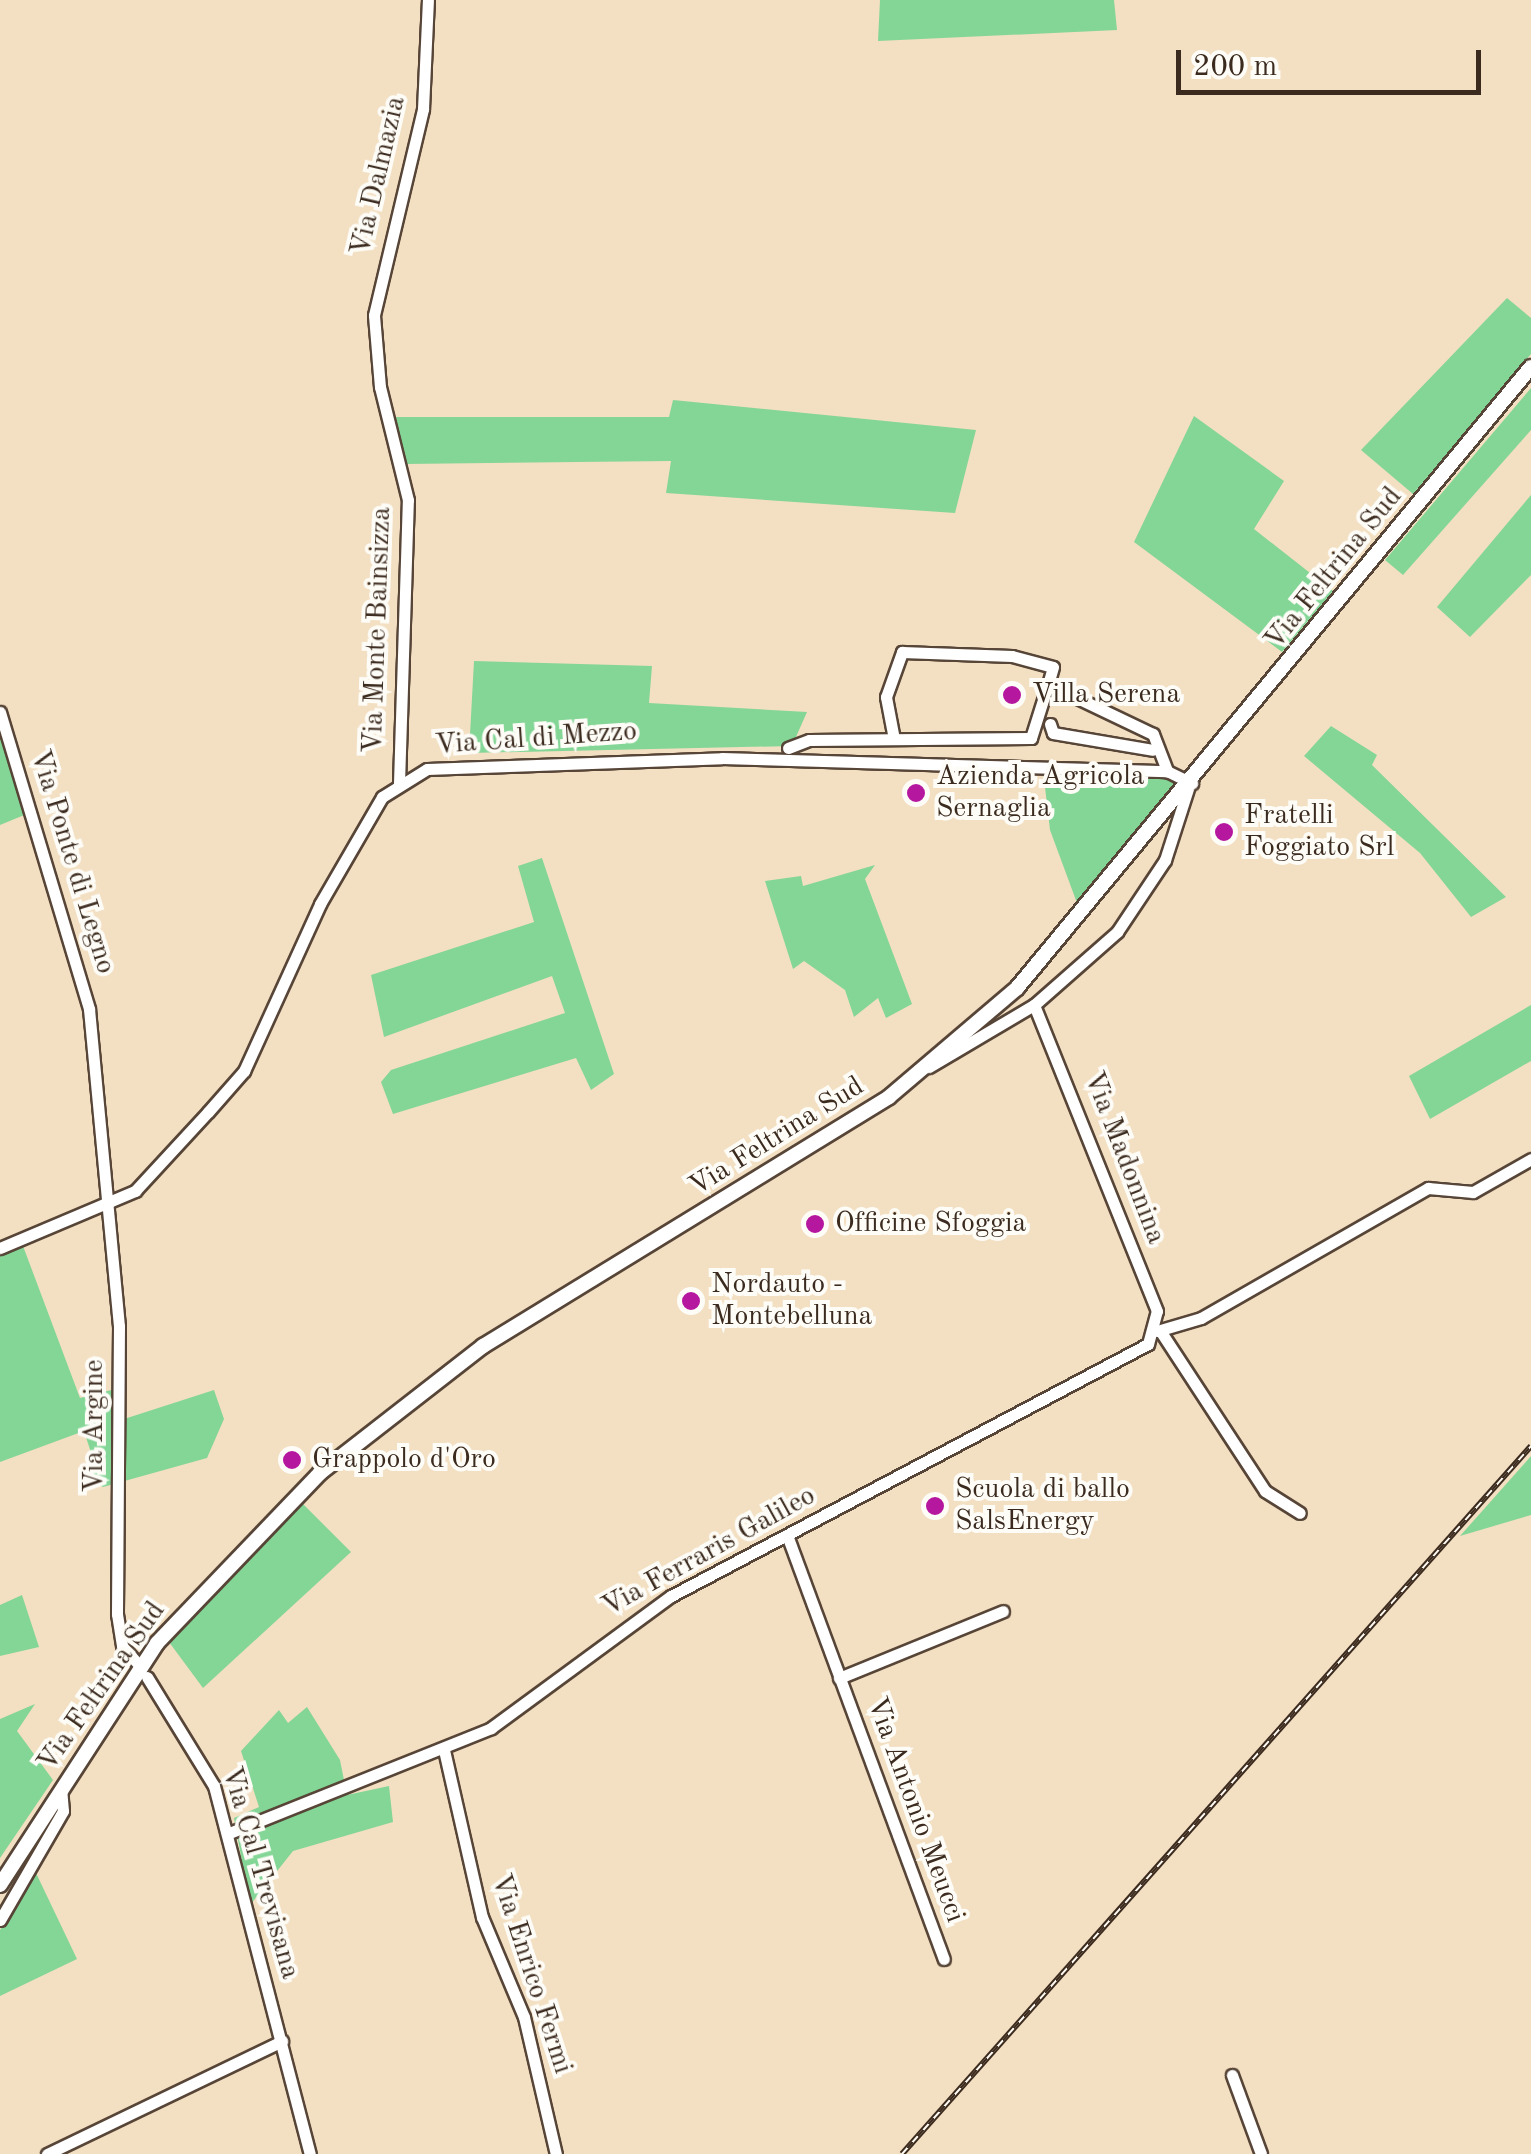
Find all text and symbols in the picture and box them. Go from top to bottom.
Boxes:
scale bar [1181,30,1486,92]
text: 200 m [1193,52,1277,82]
street label: Via Dalmazia [344,93,414,259]
street label: Via Feltrina Sud [1258,481,1410,657]
street label: Via Monte Bainsizza [357,506,399,754]
place label: Villa Serena [1032,678,1180,712]
marker: Villa Serena [1001,684,1023,706]
street label: Via Cal di Mezzo [434,715,638,763]
street label: Via Ponte di Legno [22,746,122,978]
place label: Azienda Agricola Sernaglia [936,760,1145,826]
marker: Azienda Agricola Sernaglia [905,782,927,804]
place label: Fratelli Foggiato Srl [1244,799,1394,865]
marker: Fratelli Foggiato Srl [1213,821,1235,843]
street label: Via Madonnina [1076,1067,1172,1249]
street label: Via Feltrina Sud [683,1070,871,1204]
place label: Officine Sfoggia [835,1207,1026,1241]
marker: Officine Sfoggia [804,1213,826,1235]
place label: Nordauto - Montebelluna [711,1268,872,1334]
marker: Nordauto - Montebelluna [680,1290,702,1312]
street label: Via Argine [78,1359,112,1493]
place label: Grappolo d'Oro [312,1443,496,1477]
marker: Grappolo d'Oro [281,1449,303,1471]
place label: Scuola di ballo SalsEnergy [955,1473,1130,1539]
street label: Via Ferraris Galileo [596,1479,822,1625]
marker: Scuola di ballo SalsEnergy [924,1495,946,1517]
street label: Via Feltrina Sud [31,1596,173,1778]
street label: Via Antonio Meucci [859,1693,971,1927]
street label: Via Cal Trevisana [214,1763,306,1983]
street label: Via Enrico Fermi [483,1870,579,2078]

